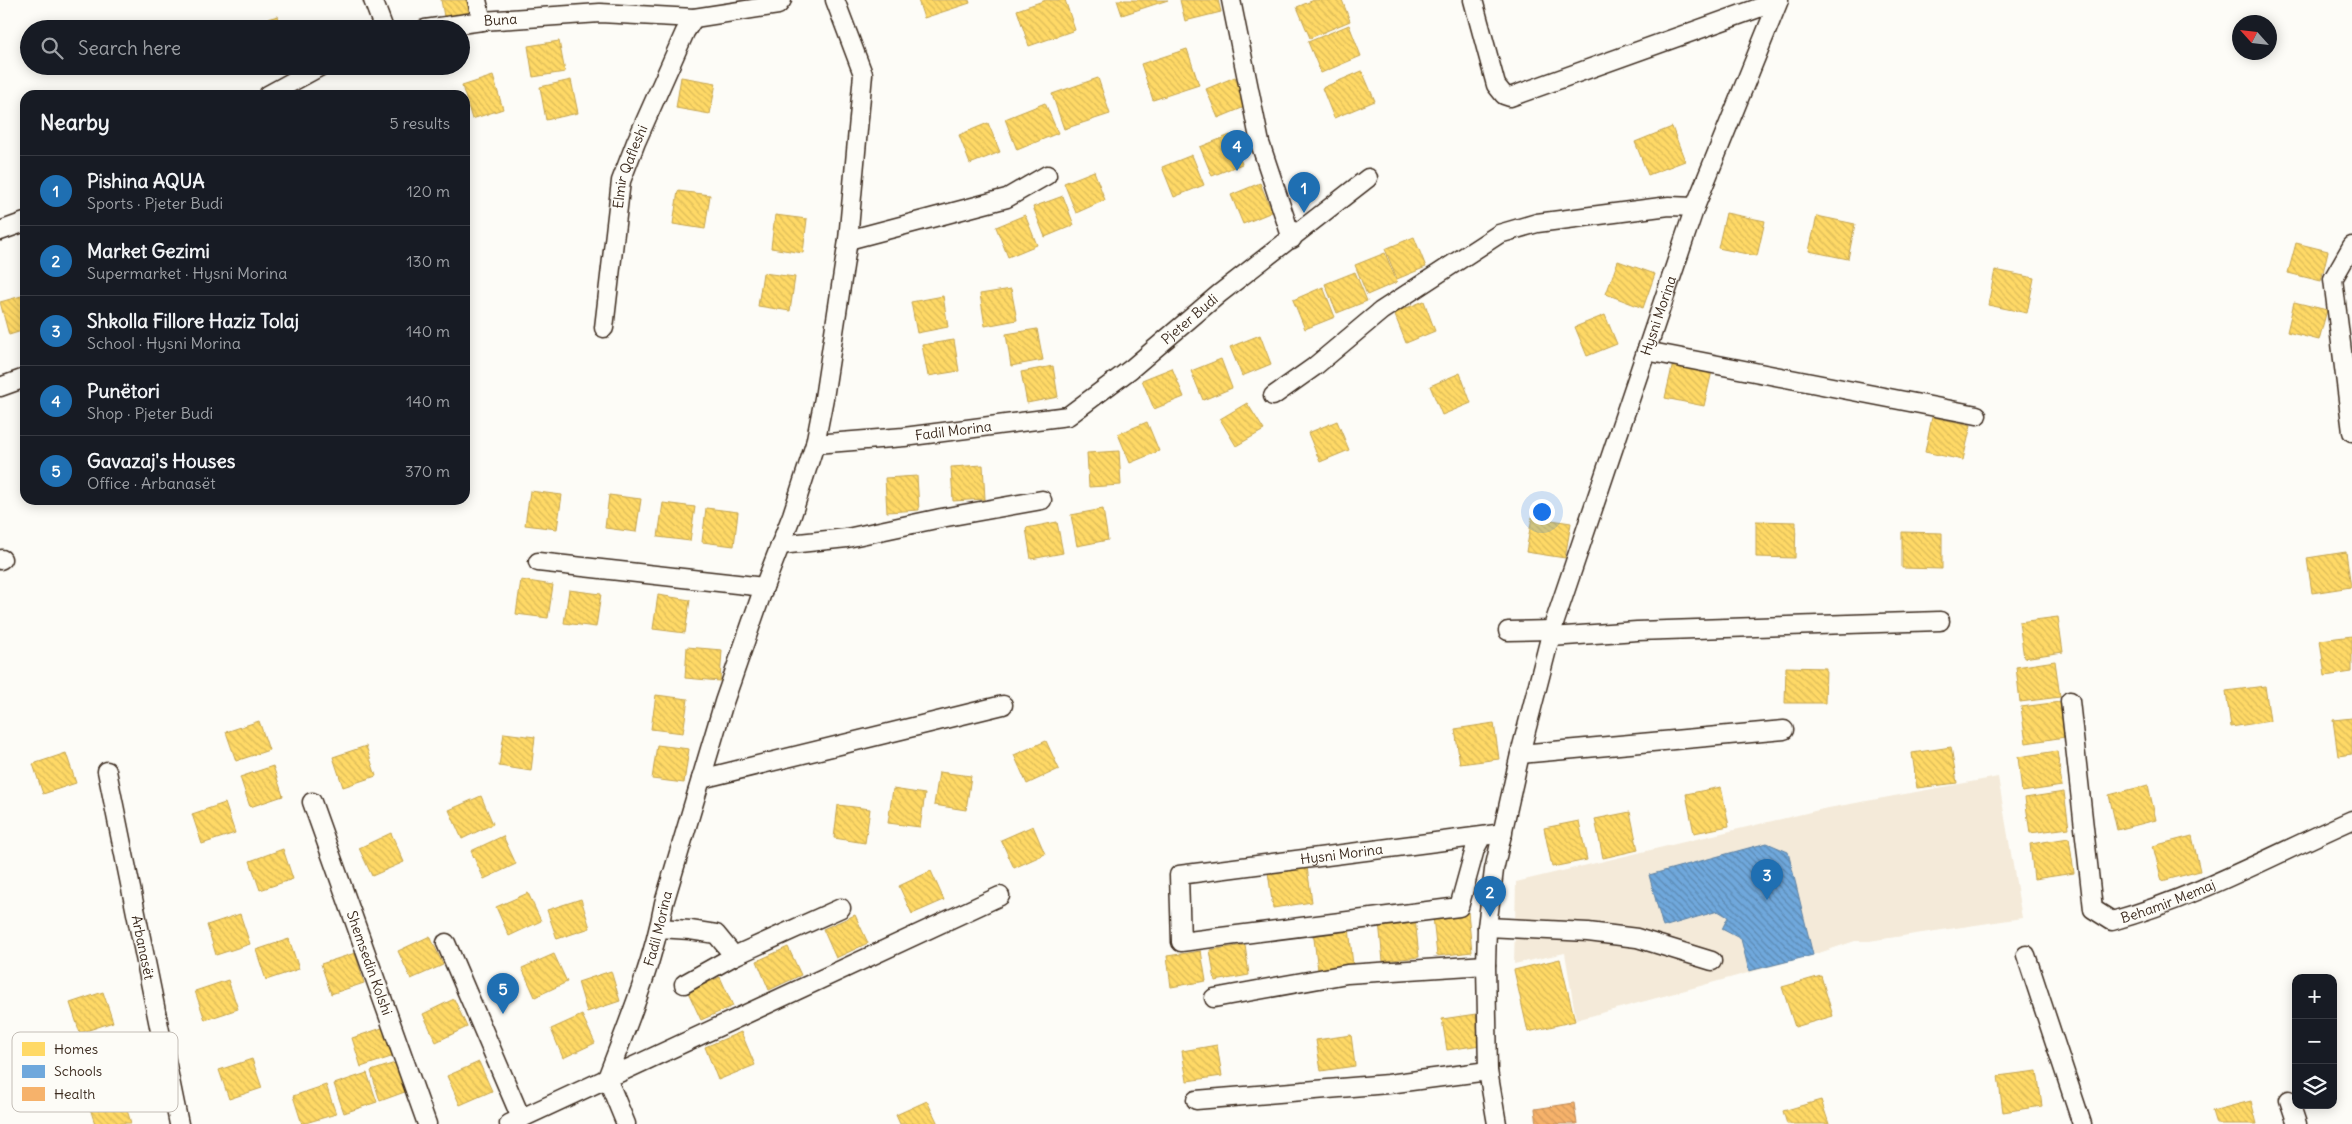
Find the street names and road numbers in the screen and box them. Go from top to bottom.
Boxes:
street label: Buna [483,10,518,30]
street label: Elmir Qafleshi [609,122,651,209]
street label: Hysni Morina [1636,273,1680,358]
street label: Pjeter Budi [1157,290,1222,348]
street label: Fadil Morina [914,417,993,445]
street label: Hysni Morina [1299,840,1384,868]
street label: Behamir Memaj [2119,875,2218,927]
street label: Fadil Morina [640,889,676,969]
street label: Shemsedin Kolshi [343,908,396,1018]
street label: Arbanasët [128,914,158,981]

